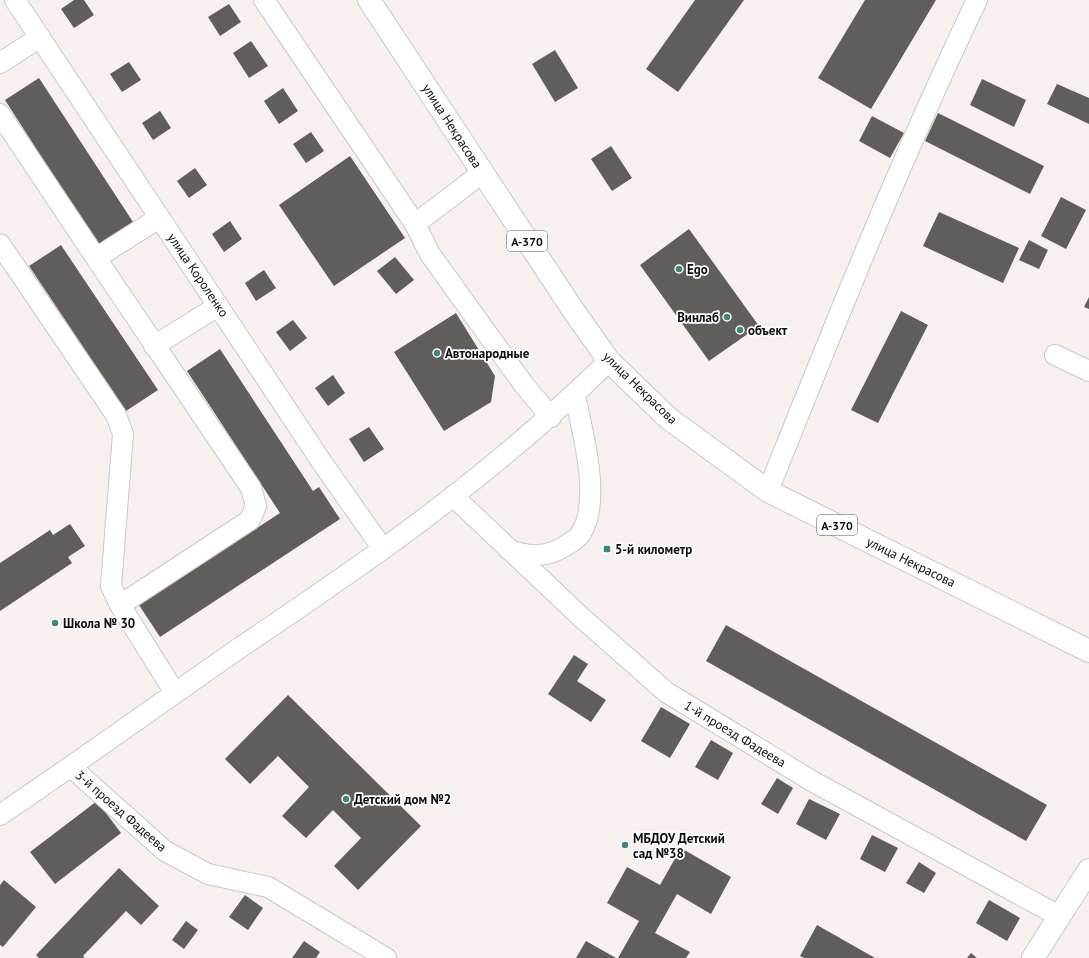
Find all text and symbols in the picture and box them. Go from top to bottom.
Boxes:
street label: улица Некрасова [418,81,486,171]
street label: улица Короленко [164,230,232,320]
road number: А-370 [507,231,547,251]
place label: Ego [687,261,708,278]
marker: Ego [674,264,684,274]
place label: Винлаб [677,309,719,326]
marker: Винлаб [722,312,732,322]
place label: объект [748,322,788,339]
marker: объект [735,325,745,335]
place label: Автонародные [445,345,530,362]
marker: Автонародные [432,348,442,358]
street label: улица Некрасова [599,348,681,428]
road number: А-370 [817,515,857,535]
street label: улица Некрасова [864,533,958,591]
place label: 5-й километр [615,541,692,558]
marker: 5-й километр [602,544,612,554]
place label: Школа № 30 [63,615,135,632]
marker: Школа № 30 [50,618,60,628]
street label: 1-й проезд Фадеева [681,697,789,771]
street label: 3-й проезд Фадеева [72,767,170,855]
place label: Детский дом №2 [354,791,451,808]
marker: Детский дом №2 [341,794,351,804]
place label: МБДОУ Детский сад №38 [633,830,725,862]
marker: МБДОУ Детский сад №38 [620,840,630,850]

